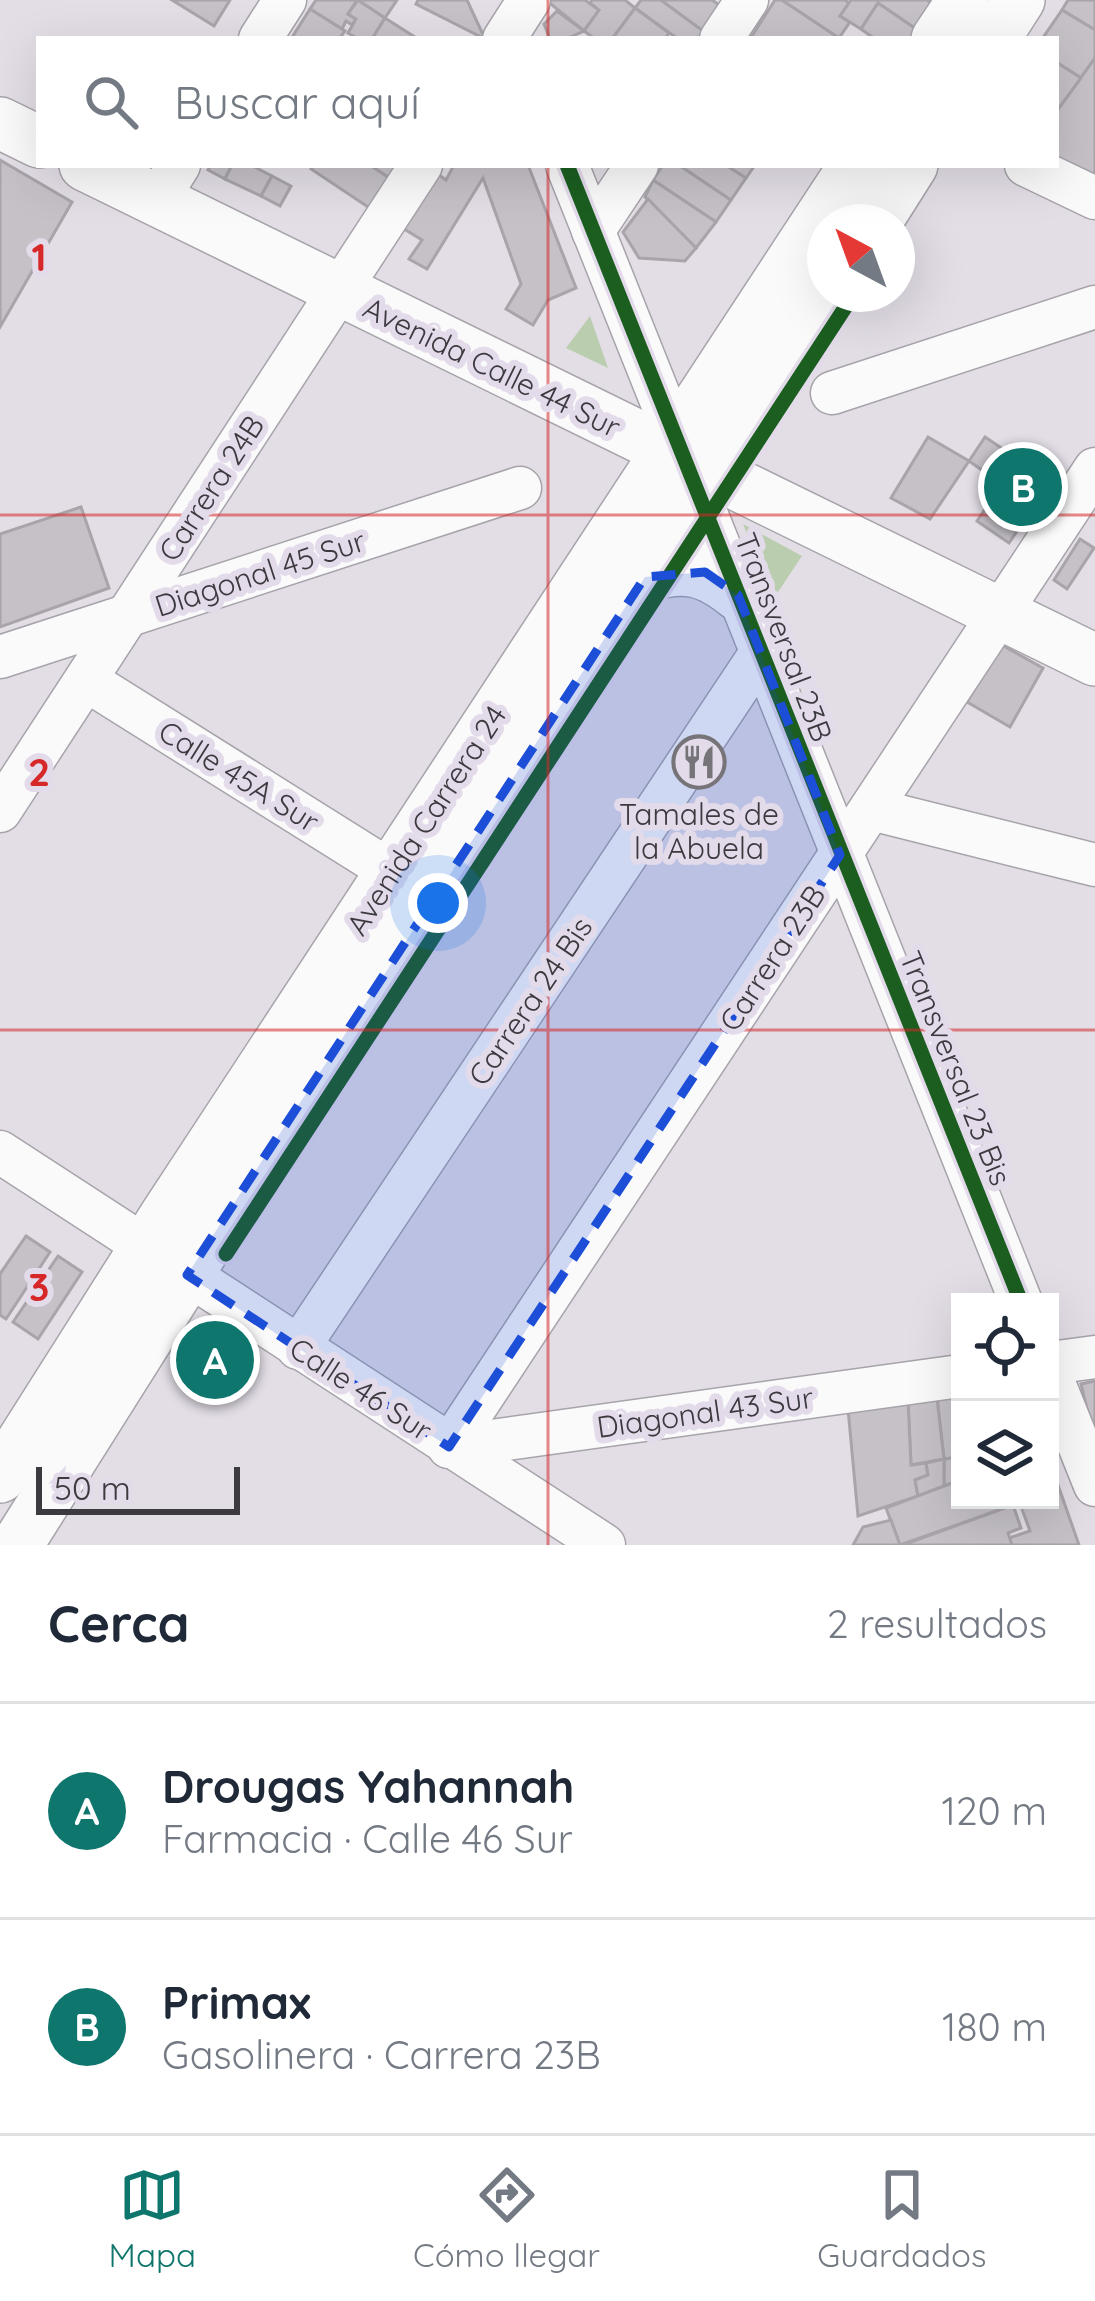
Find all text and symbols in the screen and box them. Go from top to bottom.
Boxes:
search box [36,36,1059,168]
icon: search [78,69,144,135]
text: Buscar aquí [174,74,420,130]
north arrow [807,204,915,312]
text: 1 [31,232,47,281]
street label: Avenida Calle 44 Sur [357,288,627,446]
street label: Carrera 24B [150,408,272,568]
pin: B [984,442,1062,532]
street label: Diagonal 45 Sur [150,521,370,625]
street label: Transversal 23B [727,527,841,747]
street label: Avenida Carrera 24 [338,698,514,942]
street label: Calle 45A Sur [152,712,327,841]
restaurant icon: Tamales de la Abuela [671,734,727,790]
text: 2 [28,747,50,796]
place label: Tamales de la Abuela [619,795,779,867]
your location [408,873,468,933]
street label: Carrera 23B [711,878,833,1038]
street label: Carrera 24 Bis [460,910,600,1092]
street label: Transversal 23 Bis [892,945,1020,1191]
text: 3 [29,1262,49,1311]
map controls [951,1293,1059,1509]
button: locate [951,1293,1059,1401]
pin: A [176,1315,254,1405]
street label: Calle 46 Sur [283,1329,440,1449]
street label: Diagonal 43 Sur [594,1378,816,1446]
button: layers [951,1401,1059,1509]
scale bar [36,1461,240,1514]
text: 50 m [54,1467,131,1508]
text: Cerca [48,1591,190,1655]
text: 2 resultados [827,1599,1047,1648]
text: Drougas Yahannah [162,1758,574,1814]
text: A [75,1786,99,1835]
text: 120 m [942,1786,1047,1835]
text: Farmacia · Calle 46 Sur [162,1814,573,1863]
text: Primax [162,1974,311,2030]
text: B [74,2002,100,2051]
text: 180 m [942,2002,1047,2051]
text: Gasolinera · Carrera 23B [162,2030,601,2079]
tab: Mapa [109,2162,196,2275]
tab: Cómo llegar [413,2162,600,2275]
tab: Guardados [817,2162,986,2275]

